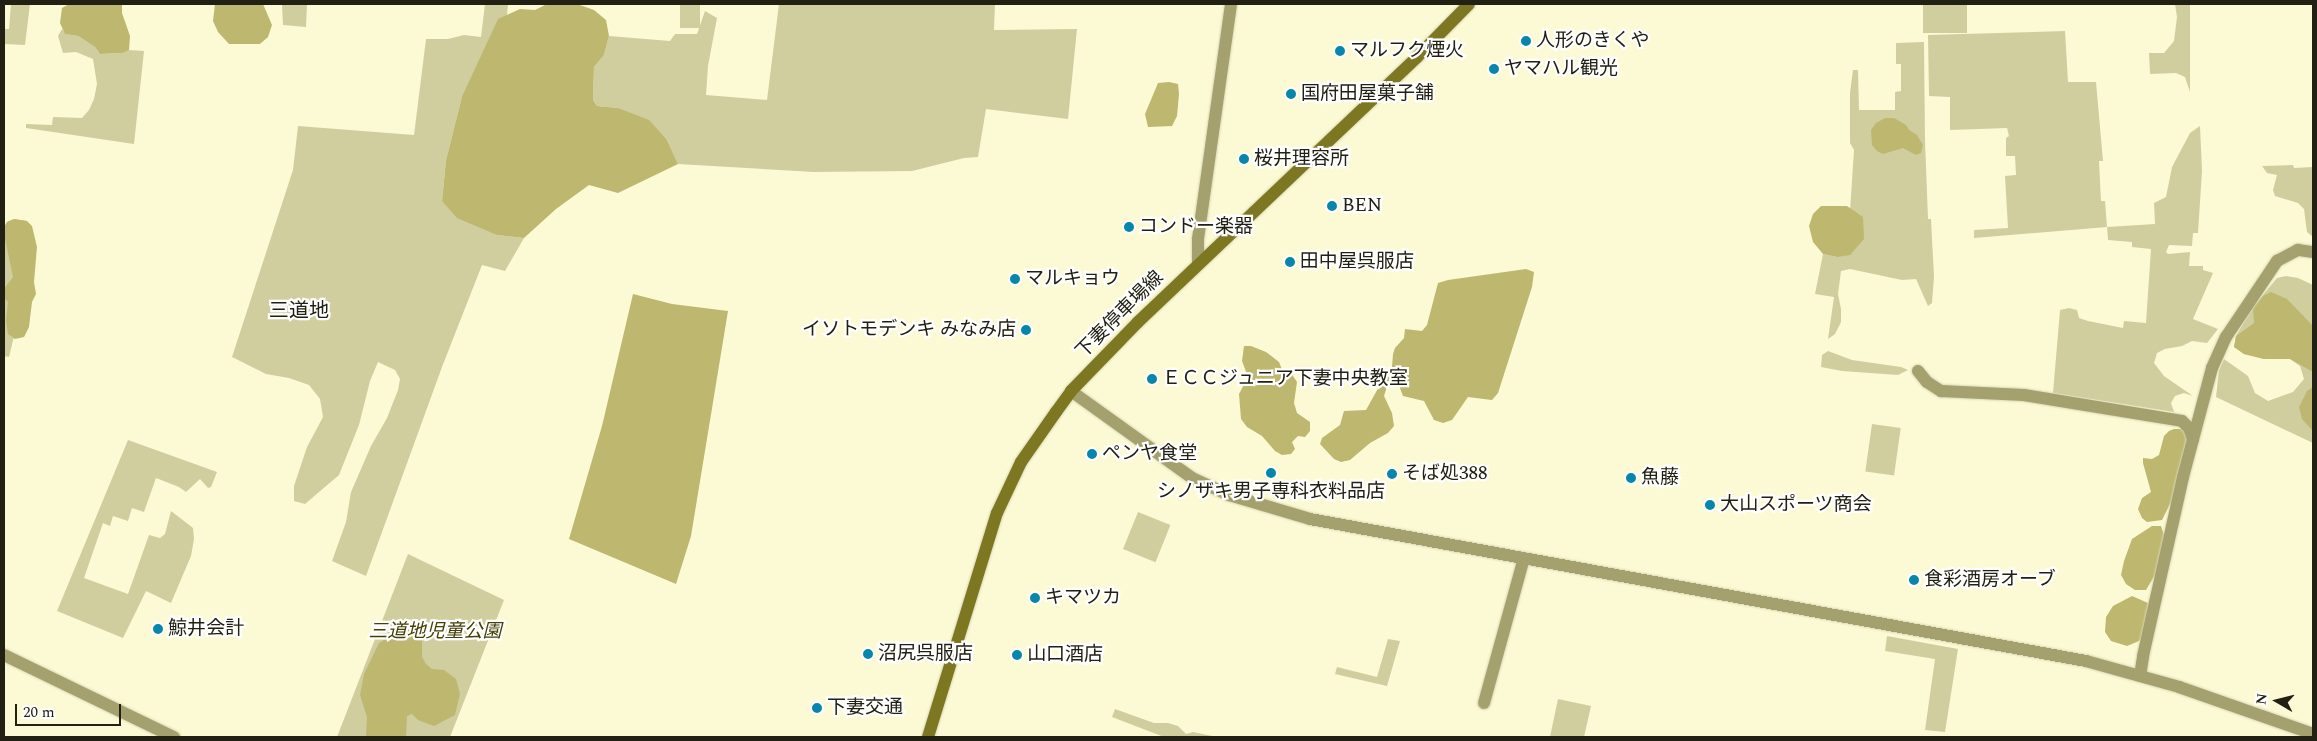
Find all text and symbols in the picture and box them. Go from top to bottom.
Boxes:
place label: 人形のきくや [1536,30,1650,52]
marker: 人形のきくや [1520,35,1532,47]
place label: マルフク煙火 [1350,40,1464,62]
marker: マルフク煙火 [1334,45,1346,57]
place label: ヤマハル観光 [1504,58,1618,80]
marker: ヤマハル観光 [1488,63,1500,75]
place label: 国府田屋菓子舗 [1301,83,1434,105]
marker: 国府田屋菓子舗 [1285,88,1297,100]
place label: 桜井理容所 [1254,148,1349,170]
marker: 桜井理容所 [1238,153,1250,165]
place label: BEN [1342,195,1382,217]
marker: BEN [1326,200,1338,212]
place label: コンドー楽器 [1139,216,1253,238]
marker: コンドー楽器 [1123,221,1135,233]
place label: 田中屋呉服店 [1300,251,1414,273]
marker: 田中屋呉服店 [1284,256,1296,268]
street label: 下妻停車場線 [1072,267,1168,363]
place label: マルキョウ [1025,268,1120,290]
marker: マルキョウ [1009,273,1021,285]
district label: 三道地 [269,299,329,323]
place label: イソトモデンキ みなみ店 [802,319,1016,341]
marker: イソトモデンキ みなみ店 [1020,324,1032,336]
place label: ＥＣＣジュニア下妻中央教室 [1162,368,1409,390]
marker: ＥＣＣジュニア下妻中央教室 [1146,373,1158,385]
place label: ペンヤ食堂 [1102,443,1197,465]
marker: ペンヤ食堂 [1086,448,1098,460]
place label: そば処388 [1402,463,1487,485]
marker: シノザキ男子専科衣料品店 [1265,467,1277,479]
place label: 魚藤 [1641,467,1679,489]
marker: そば処388 [1386,468,1398,480]
marker: 魚藤 [1625,472,1637,484]
place label: シノザキ男子専科衣料品店 [1157,481,1385,503]
place label: 大山スポーツ商会 [1720,494,1872,516]
marker: 大山スポーツ商会 [1704,499,1716,511]
place label: 食彩酒房オーブ [1924,569,2057,591]
marker: 食彩酒房オーブ [1908,574,1920,586]
place label: キマツカ [1045,587,1121,609]
marker: キマツカ [1029,592,1041,604]
place label: 鯨井会計 [168,618,244,640]
park label: 三道地児童公園 [369,621,501,643]
marker: 鯨井会計 [152,623,164,635]
place label: 沼尻呉服店 [878,643,973,665]
place label: 山口酒店 [1027,644,1103,666]
marker: 沼尻呉服店 [862,648,874,660]
marker: 山口酒店 [1011,649,1023,661]
north arrow [2252,676,2302,726]
text: N [2250,692,2273,706]
scale bar [18,694,124,726]
place label: 下妻交通 [827,697,903,719]
text: 20 m [23,701,55,724]
marker: 下妻交通 [811,702,823,714]

